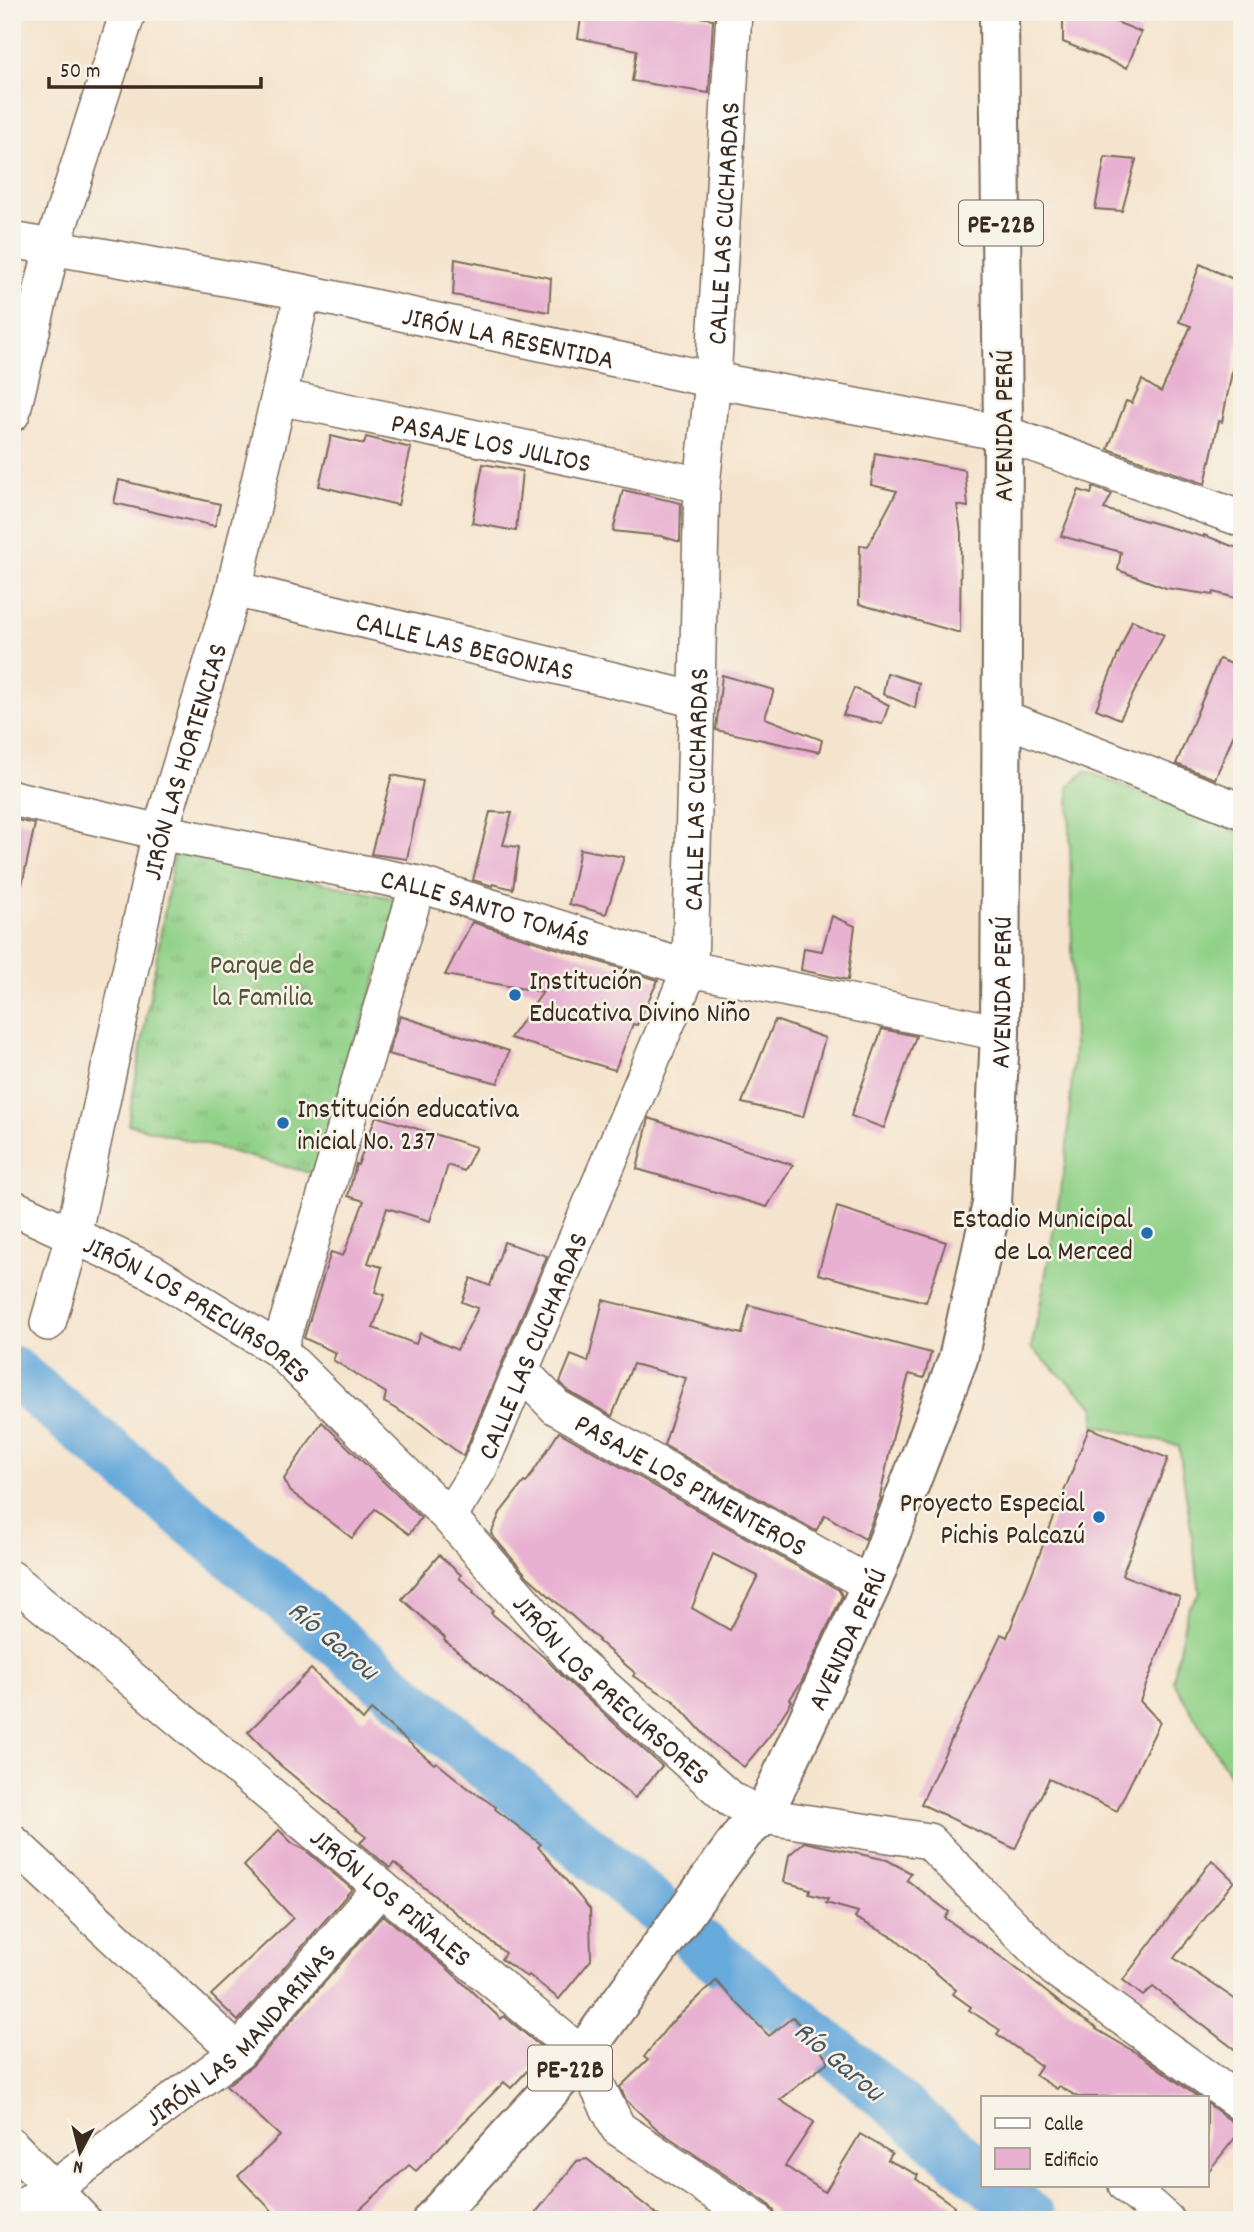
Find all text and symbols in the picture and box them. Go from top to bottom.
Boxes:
scale bar [49,46,261,90]
text: 50 m [60,58,100,88]
street label: CALLE LAS CUCHARDAS [700,101,754,346]
road number: PE-22B [959,200,1043,246]
street label: JIRÓN LA RESENTIDA [398,299,618,383]
street label: AVENIDA PERÚ [987,350,1027,502]
street label: PASAJE LOS JULIOS [387,406,594,486]
street label: CALLE LAS BEGONIAS [351,604,577,695]
street label: JIRÓN LAS HORTENCIAS [135,639,241,885]
street label: CALLE LAS CUCHARDAS [676,667,722,912]
street label: CALLE SANTO TOMÁS [376,862,594,961]
street label: AVENIDA PERÚ [983,916,1026,1070]
park label: Parque de la Familia [210,948,314,1020]
place label: Institución Educativa Divino Niño [529,964,751,1036]
marker: Institución Educativa Divino Niño [507,987,523,1003]
place label: Institución educativa inicial No. 237 [297,1092,519,1164]
marker: Institución educativa inicial No. 237 [275,1115,291,1131]
place label: Estadio Municipal de La Merced [952,1202,1133,1274]
marker: Estadio Municipal de La Merced [1139,1225,1155,1241]
street label: CALLE LAS CUCHARDAS [470,1227,602,1467]
street label: JIRÓN LOS PRECURSORES [75,1228,318,1395]
street label: PASAJE LOS PIMENTEROS [565,1406,813,1570]
place label: Proyecto Especial Pichis Palcazú [899,1486,1085,1558]
marker: Proyecto Especial Pichis Palcazú [1091,1509,1107,1525]
street label: AVENIDA PERÚ [800,1564,900,1718]
street label: JIRÓN LOS PRECURSORES [500,1587,717,1797]
water label: Río Garou [276,1592,387,1695]
street label: JIRÓN LOS PIÑALES [299,1820,479,1980]
street label: JIRÓN LAS MANDARINAS [138,1937,348,2139]
water label: Río Garou [782,2013,893,2116]
road number: PE-22B [528,2046,612,2090]
legend [981,2096,1208,2186]
text: Calle [1044,2111,1083,2141]
north arrow [46,2116,116,2186]
text: Edificio [1044,2147,1099,2177]
text: N [72,2151,85,2179]

